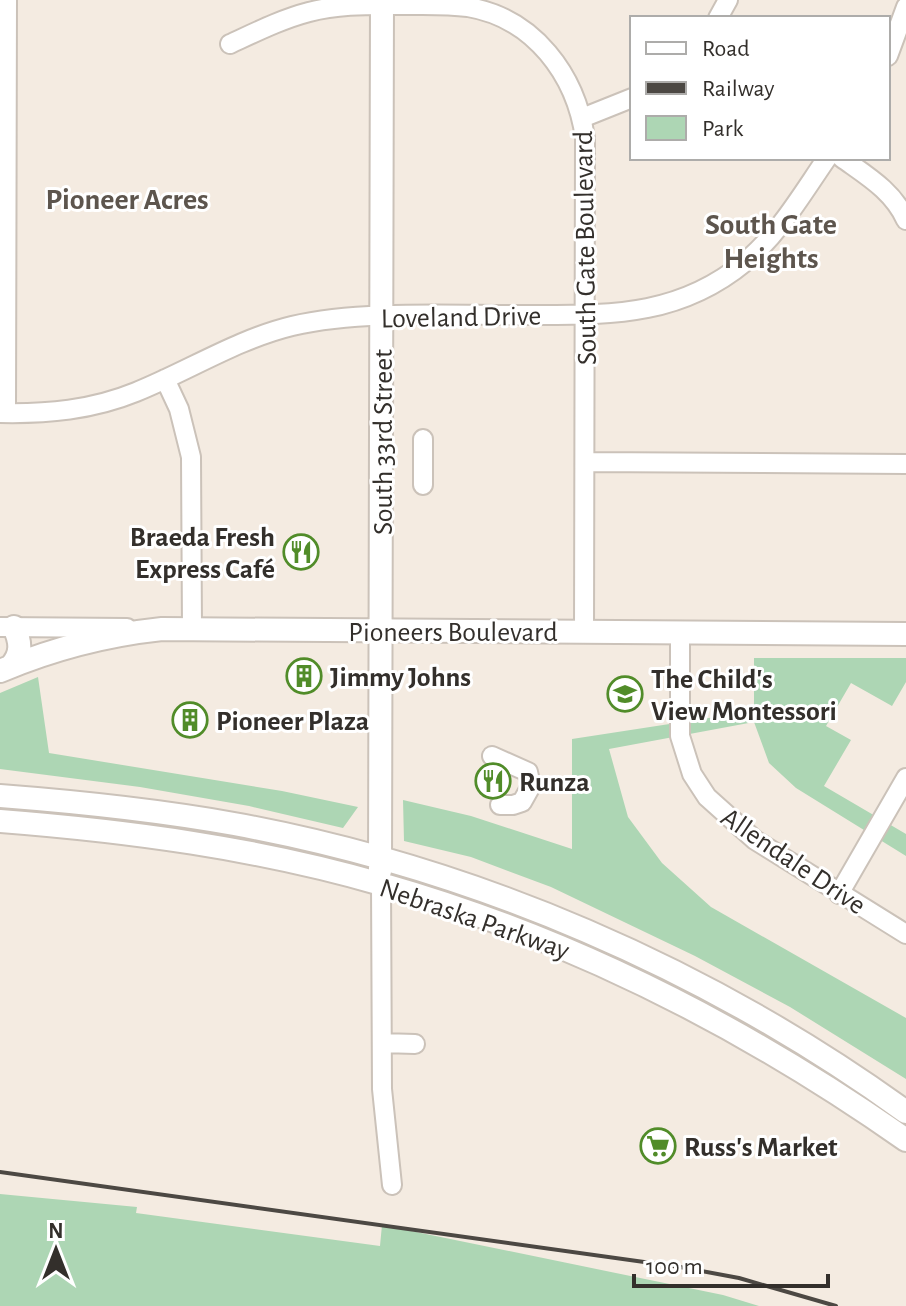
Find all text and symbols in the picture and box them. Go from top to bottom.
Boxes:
legend [630,16,890,160]
text: Road [702,37,750,61]
text: Railway [702,77,774,101]
text: Park [702,117,743,141]
street label: South Gate Boulevard [570,130,602,365]
district label: Pioneer Acres [45,185,209,215]
district label: South Gate Heights [705,210,837,274]
street label: Loveland Drive [381,303,541,333]
street label: South 33rd Street [370,349,398,535]
place label: Braeda Fresh Express Café [130,524,275,584]
restaurant icon: Braeda Fresh Express Café [282,533,320,571]
street label: Pioneers Boulevard [348,619,558,647]
building icon: Jimmy Johns [285,657,323,695]
place label: Jimmy Johns [330,664,471,692]
place label: The Child's View Montessori [651,666,837,726]
school or university icon: The Child's View Montessori [606,675,644,713]
building icon: Pioneer Plaza [171,701,209,739]
place label: Pioneer Plaza [216,708,369,736]
restaurant icon: Runza [474,762,512,800]
place label: Runza [519,769,590,797]
street label: Allendale Drive [716,803,870,920]
street label: Nebraska Parkway [376,874,573,965]
supermarket icon: Russ's Market [639,1127,677,1165]
place label: Russ's Market [684,1134,838,1162]
north arrow [16,1210,96,1290]
text: N [48,1220,64,1242]
scale bar [634,1238,828,1288]
text: 100 m [646,1255,703,1279]

